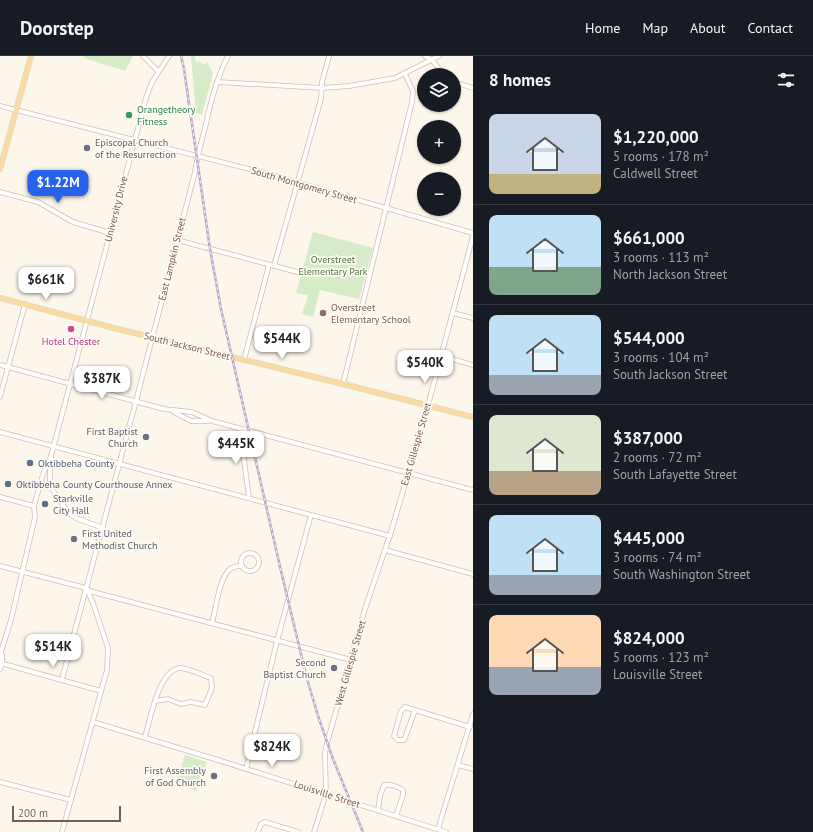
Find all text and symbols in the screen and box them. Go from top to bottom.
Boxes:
text: Doorstep [20,16,94,40]
text: Home [585,19,620,37]
text: Map [642,19,668,37]
text: About [690,19,726,37]
text: Contact [748,19,793,37]
map controls [417,68,461,216]
button: layers [417,68,461,112]
text: 8 homes [489,69,551,91]
icon: filters [775,69,797,91]
place label: Orangetheory Fitness [137,103,196,128]
marker: Orangetheory Fitness [124,110,134,120]
button: + [417,120,461,164]
text: $1,220,000 [613,126,699,148]
icon: home [521,130,569,178]
place label: Episcopal Church of the Resurrection [95,136,176,161]
marker: Episcopal Church of the Resurrection [82,143,92,153]
text: 5 rooms · 178 m² [613,148,709,165]
street label: South Montgomery Street [250,164,359,207]
text: Caldwell Street [613,165,698,182]
pin: $1.22M [25,170,91,204]
button: − [417,172,461,216]
text: $1.22M [36,174,80,191]
street label: University Drive [102,175,130,243]
street label: East Lampkin Street [155,216,189,302]
text: $661,000 [613,227,685,249]
icon: home [521,231,569,279]
text: 3 rooms · 113 m² [613,249,709,266]
park label: Overstreet Elementary Park [298,253,368,278]
text: North Jackson Street [613,266,727,283]
pin: $661K [18,267,74,301]
text: $661K [27,271,65,288]
place label: Overstreet Elementary School [331,301,411,326]
marker: Overstreet Elementary School [318,308,328,318]
marker: Hotel Chester [66,324,76,334]
pin: $544K [254,326,310,360]
text: $544,000 [613,327,685,349]
street label: South Jackson Street [143,329,232,363]
text: $544K [263,330,301,347]
icon: home [521,331,569,379]
place label: Hotel Chester [42,335,101,348]
text: 3 rooms · 104 m² [613,349,709,366]
pin: $540K [397,350,453,384]
text: $540K [406,354,444,371]
pin: $387K [74,366,130,400]
text: South Jackson Street [613,366,727,383]
text: $387K [83,370,121,387]
street label: East Gillespie Street [398,400,434,487]
place label: First Baptist Church [87,425,139,450]
text: $387,000 [613,427,683,449]
pin: $445K [208,431,264,465]
icon: home [521,431,569,479]
marker: First Baptist Church [141,432,151,442]
text: $445K [217,435,255,452]
text: 2 rooms · 72 m² [613,449,702,466]
place label: Oktibbeha County [38,457,115,470]
marker: Oktibbeha County [25,458,35,468]
text: South Lafayette Street [613,466,737,483]
place label: Oktibbeha County Courthouse Annex [16,478,172,491]
marker: Oktibbeha County Courthouse Annex [3,479,13,489]
place label: Starkville City Hall [53,492,93,517]
marker: Starkville City Hall [40,499,50,509]
place label: First United Methodist Church [82,527,158,552]
text: $445,000 [613,527,685,549]
icon: home [521,531,569,579]
marker: First United Methodist Church [69,534,79,544]
text: 3 rooms · 74 m² [613,549,702,566]
text: South Washington Street [613,566,750,583]
street label: West Gillespie Street [332,618,369,707]
text: $824,000 [613,627,685,649]
icon: home [521,631,569,679]
pin: $514K [25,634,81,668]
text: $514K [34,638,72,655]
text: 5 rooms · 123 m² [613,649,709,666]
place label: Second Baptist Church [264,656,326,681]
marker: Second Baptist Church [329,663,339,673]
text: Louisville Street [613,666,703,683]
pin: $824K [244,734,300,768]
text: $824K [253,738,291,755]
place label: First Assembly of God Church [144,764,206,789]
marker: First Assembly of God Church [209,771,219,781]
street label: Louisville Street [292,777,362,811]
scale bar [12,804,121,823]
text: 200 m [18,806,48,820]

